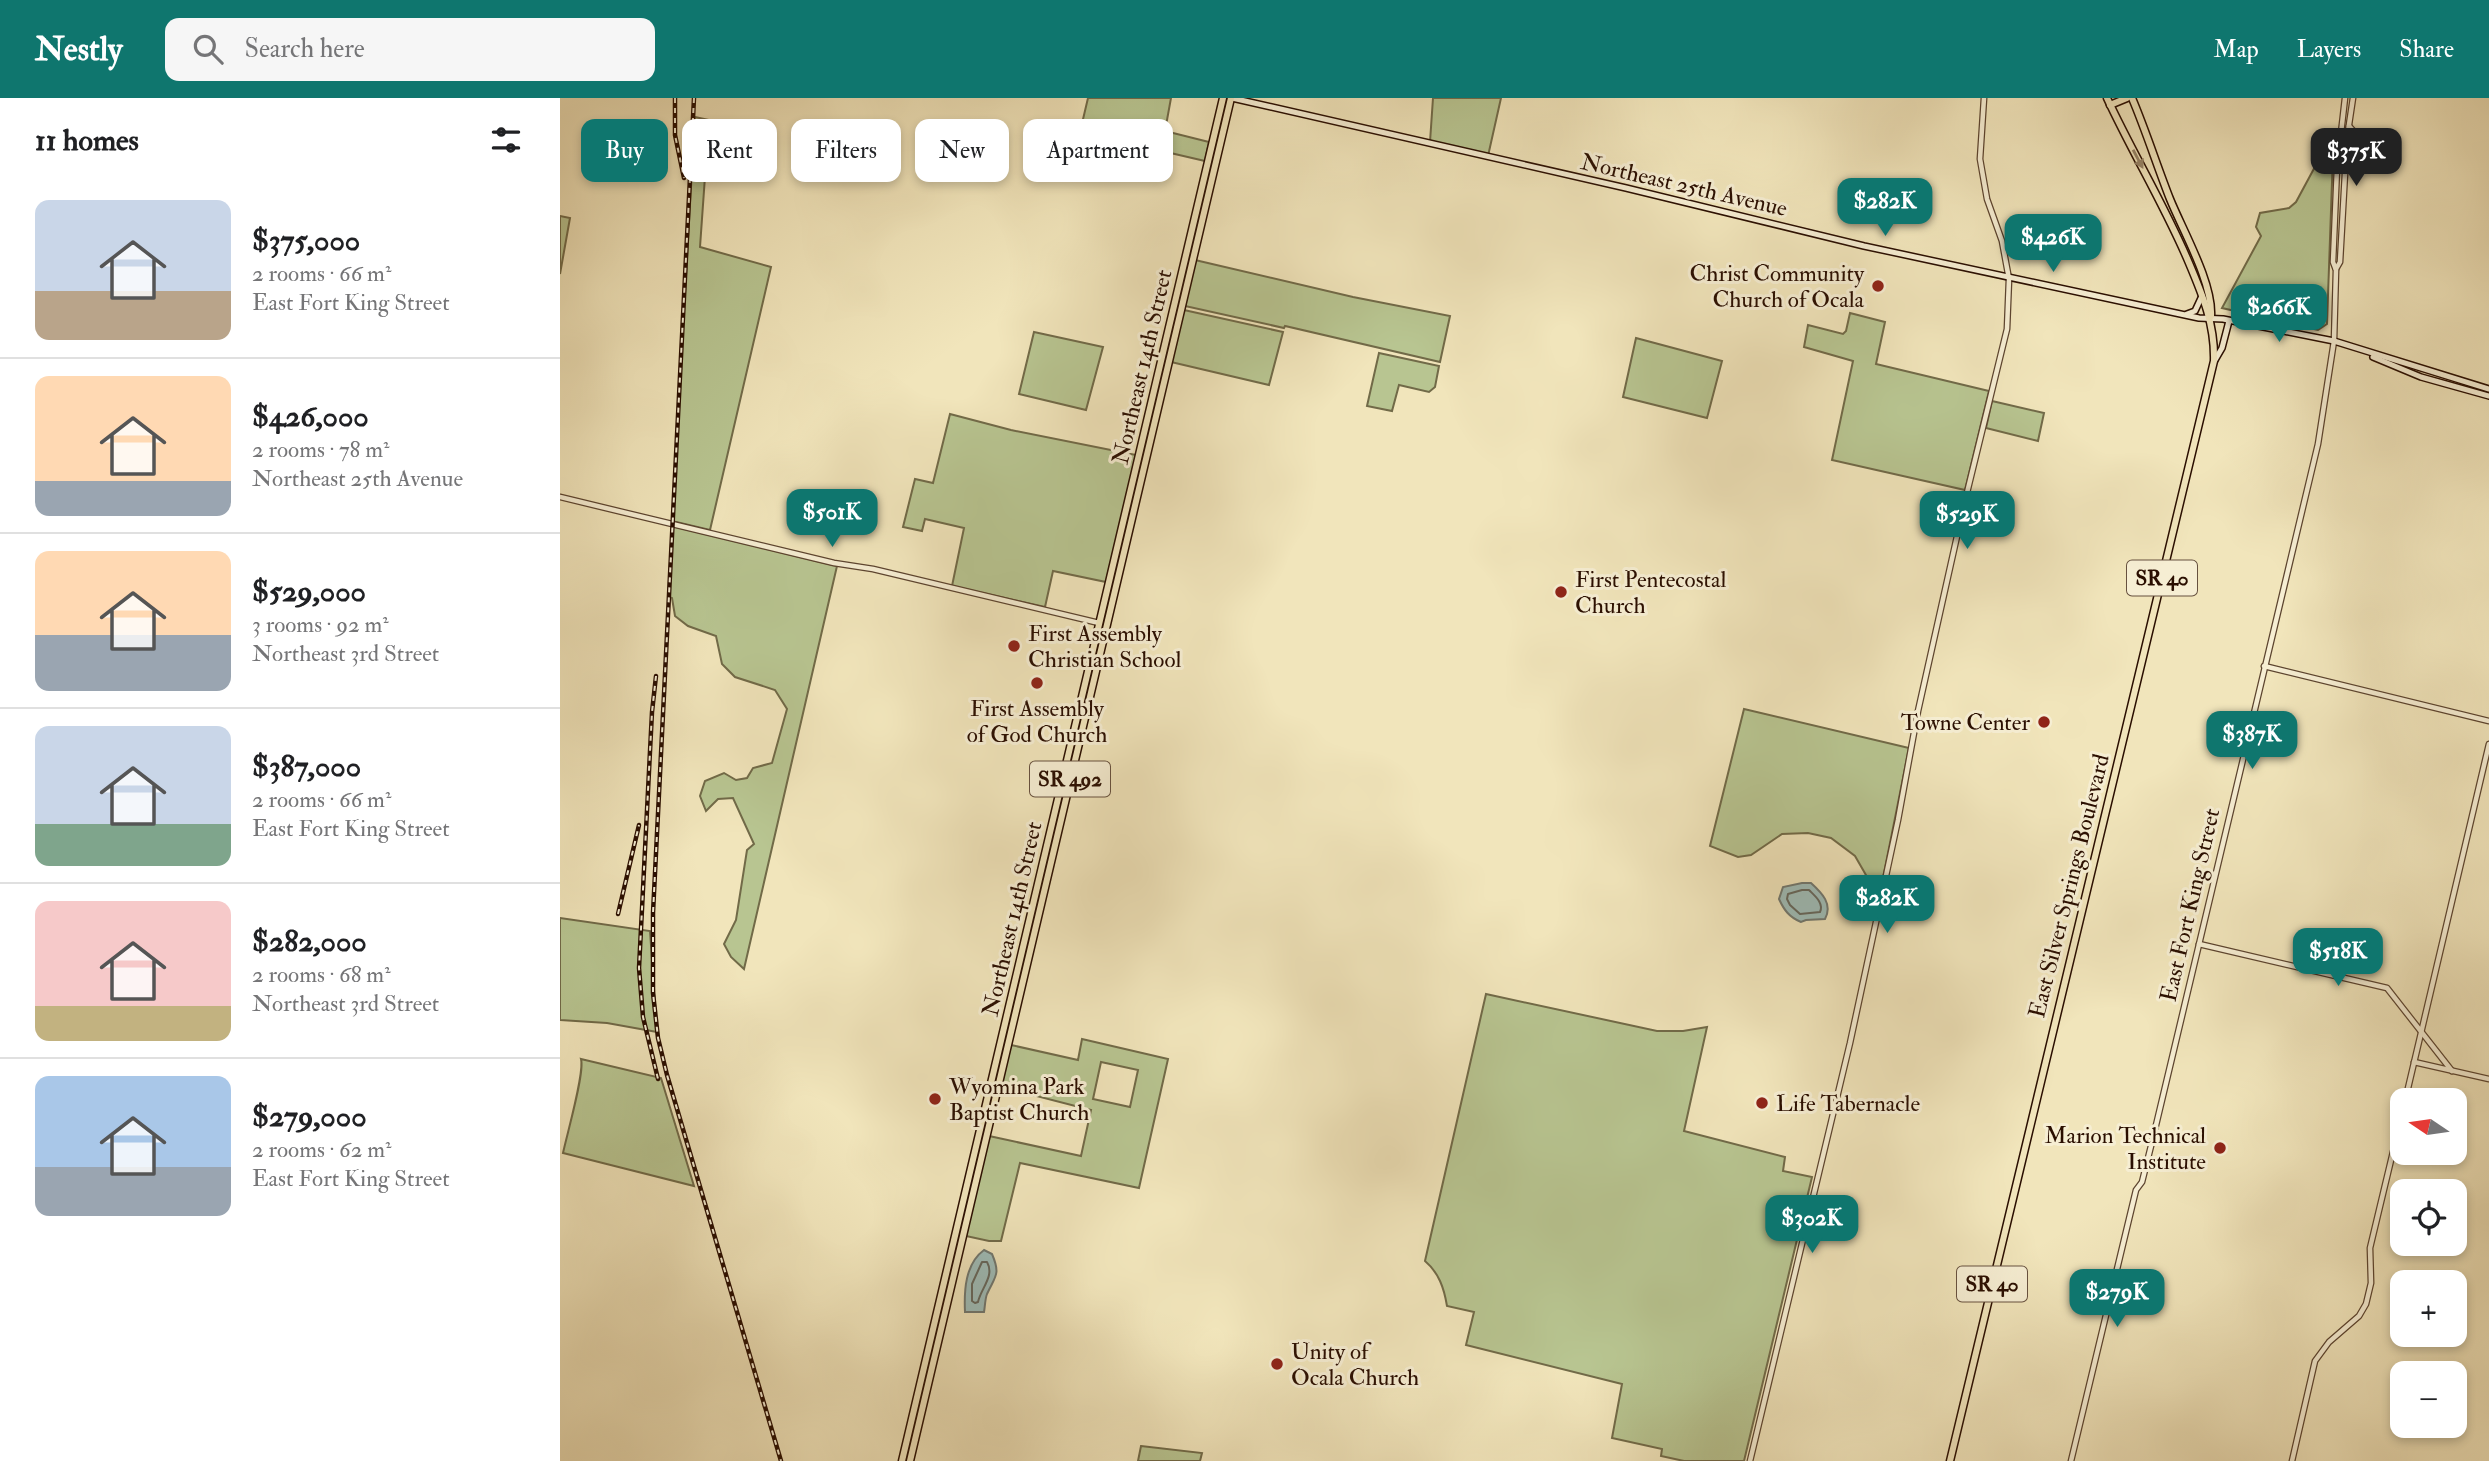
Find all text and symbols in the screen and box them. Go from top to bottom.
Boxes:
search box [165,18,655,81]
text: Nestly [35,29,123,70]
icon: search [189,30,227,68]
text: Search here [245,33,365,65]
text: Map [2214,34,2259,65]
text: Layers [2297,34,2361,65]
text: Share [2399,34,2454,65]
chip: Buy [581,119,668,182]
chip: Rent [682,119,777,182]
chip: Filters [791,119,901,182]
chip: New [915,119,1009,182]
chip: Apartment [1023,119,1173,182]
icon: filters [487,121,525,159]
text: 11 homes [35,122,139,159]
pin: $375K [2307,129,2405,188]
text: $375K [2327,136,2385,165]
street label: Northeast 25th Avenue [1578,147,1790,223]
one-way arrow [2132,149,2144,168]
pin: $282K [1836,178,1934,238]
text: $282K [1853,186,1917,215]
pin: $426K [2004,214,2102,274]
text: $375,000 [252,222,360,259]
text: $426K [2021,222,2085,251]
icon: home [91,228,175,312]
text: 2 rooms · 66 m² [252,259,391,288]
place label: Christ Community Church of Ocala [1690,259,1865,314]
street label: Northeast 14th Street [1106,267,1178,467]
marker: Christ Community Church of Ocala [1870,278,1886,294]
pin: $266K [2230,285,2328,344]
text: East Fort King Street [252,288,450,317]
text: $266K [2247,292,2311,321]
text: $426,000 [252,398,369,435]
icon: home [91,404,175,488]
text: 2 rooms · 78 m² [252,435,390,464]
text: Northeast 25th Avenue [252,464,463,493]
pin: $501K [783,490,881,549]
pin: $529K [1918,491,2016,551]
text: $501K [803,497,861,526]
text: $529K [1936,499,1998,528]
road number: SR 40 [2127,560,2197,596]
place label: First Pentecostal Church [1575,565,1726,620]
text: $529,000 [252,573,366,610]
icon: home [91,579,175,663]
marker: First Pentecostal Church [1553,584,1569,600]
text: 3 rooms · 92 m² [252,610,389,639]
place label: First Assembly Christian School [1028,619,1181,674]
marker: First Assembly Christian School [1006,638,1022,654]
text: Northeast 3rd Street [252,639,439,668]
marker: First Assembly of God Church [1029,675,1045,691]
place label: First Assembly of God Church [967,694,1107,749]
place label: Towne Center [1901,708,2030,737]
pin: $387K [2203,712,2301,771]
marker: Towne Center [2036,714,2052,730]
text: $387K [2222,719,2282,748]
text: $387,000 [252,748,361,785]
street label: East Silver Springs Boulevard [2022,751,2117,1021]
icon: home [91,754,175,838]
road number: SR 492 [1030,762,1110,796]
text: 2 rooms · 66 m² [252,785,391,814]
street label: East Fort King Street [2154,805,2226,1005]
text: East Fort King Street [252,814,450,843]
street label: Northeast 14th Street [976,819,1048,1019]
pin: $282K [1838,876,1936,935]
text: $282K [1855,883,1919,912]
text: $282,000 [252,923,367,960]
pin: $518K [2289,928,2387,988]
icon: home [91,929,175,1013]
text: $518K [2309,936,2367,965]
text: 2 rooms · 68 m² [252,960,391,989]
text: Northeast 3rd Street [252,989,439,1018]
place label: Wyomina Park Baptist Church [948,1072,1089,1128]
north arrow [2390,1088,2468,1166]
map controls [2390,1088,2467,1438]
place label: Life Tabernacle [1776,1089,1920,1118]
marker: Wyomina Park Baptist Church [927,1091,943,1107]
marker: Life Tabernacle [1754,1095,1770,1111]
text: $279,000 [252,1098,367,1135]
icon: home [91,1104,175,1188]
place label: Marion Technical Institute [2044,1121,2206,1176]
text: 2 rooms · 62 m² [252,1135,391,1164]
marker: Marion Technical Institute [2212,1140,2228,1156]
text: East Fort King Street [252,1164,450,1193]
button: locate [2390,1179,2467,1256]
pin: $302K [1763,1196,1861,1255]
text: $302K [1781,1203,1843,1232]
road number: SR 40 [1957,1266,2027,1302]
pin: $279K [2068,1270,2166,1329]
button: + [2390,1270,2467,1347]
text: $279K [2085,1277,2149,1306]
place label: Unity of Ocala Church [1291,1337,1419,1392]
marker: Unity of Ocala Church [1269,1356,1285,1372]
button: − [2390,1361,2467,1438]

